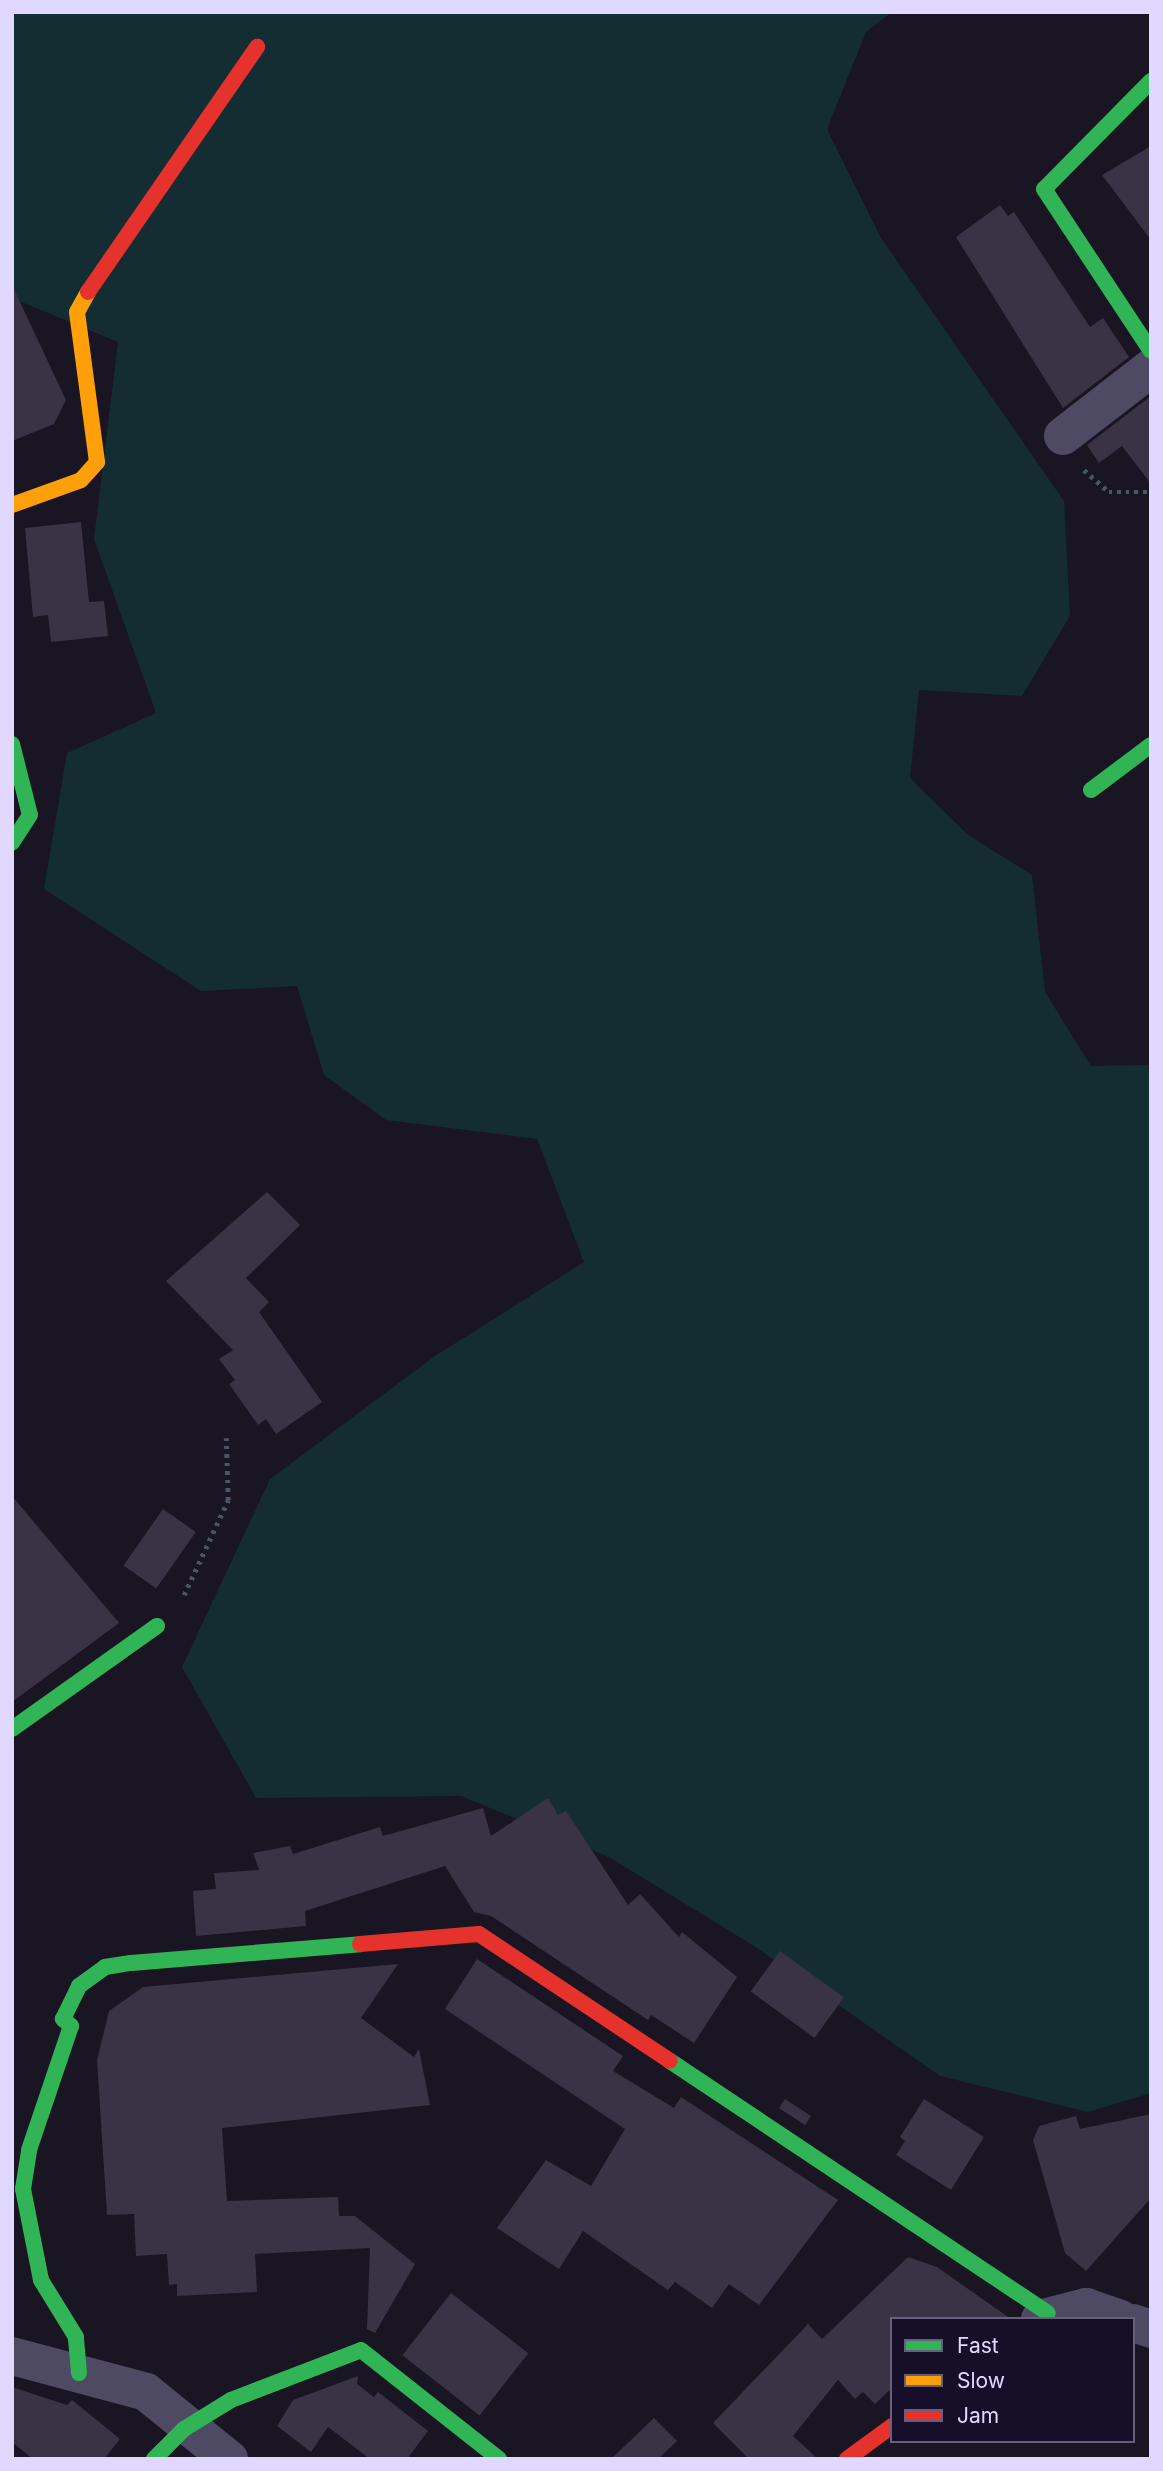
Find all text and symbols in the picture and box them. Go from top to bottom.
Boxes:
legend [890,2317,1135,2443]
text: Fast [957,2333,999,2358]
text: Slow [957,2368,1005,2393]
text: Jam [957,2403,999,2428]

